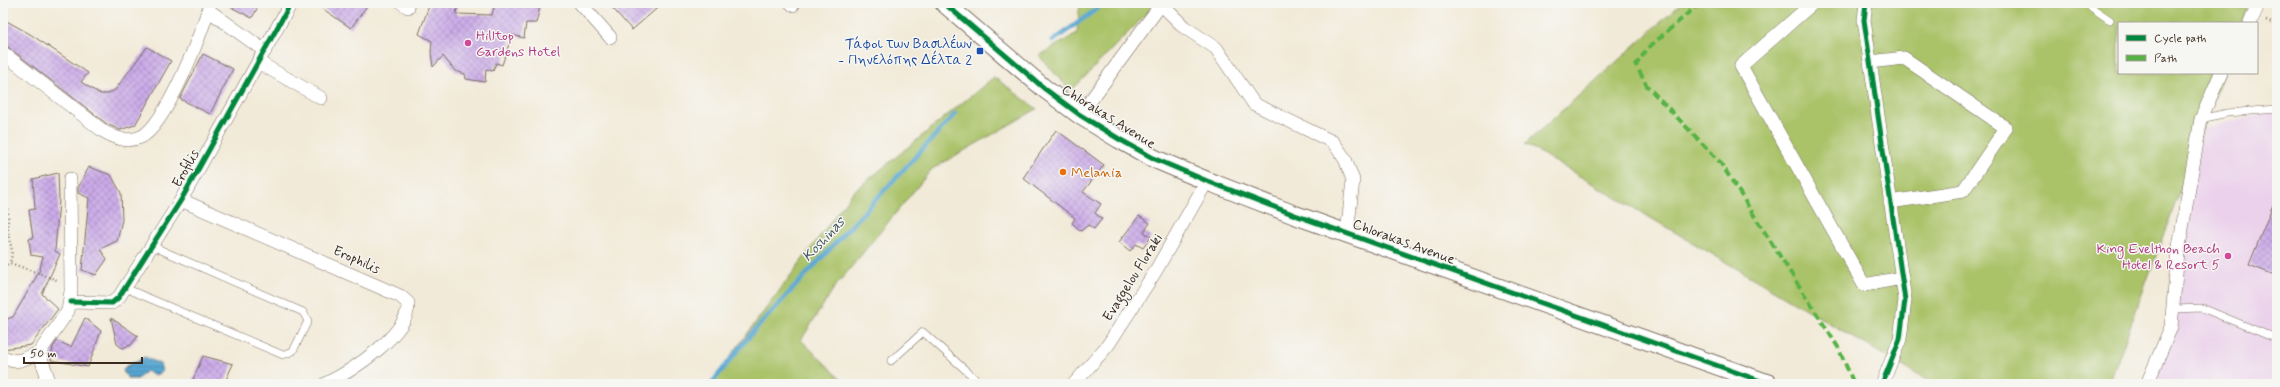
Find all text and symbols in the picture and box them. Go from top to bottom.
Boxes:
legend [2118,22,2258,74]
place label: Hilltop Gardens Hotel [476,27,560,61]
text: Cycle path [2154,31,2206,47]
place label: Τάφοι των Βασιλέων - Πηνελόπης Δέλτα 2 [838,34,972,69]
marker: Hilltop Gardens Hotel [463,38,473,48]
marker: Τάφοι των Βασιλέων - Πηνελόπης Δέλτα 2 [975,46,985,56]
text: Path [2154,51,2177,67]
street label: Chlorakas Avenue [1058,81,1159,153]
street label: Erofilis [168,146,204,191]
place label: Melania [1071,164,1122,182]
marker: Melania [1058,167,1068,177]
water label: Koshinas [798,212,851,266]
street label: Chlorakas Avenue [1350,215,1458,269]
street label: Evaggelou Floraki [1099,230,1169,326]
place label: King Evelthon Beach Hotel & Resort 5 [2096,240,2220,274]
street label: Erophilis [330,242,383,278]
marker: King Evelthon Beach Hotel & Resort 5 [2223,251,2233,261]
scale bar [24,339,142,365]
text: 50 m [30,346,57,362]

